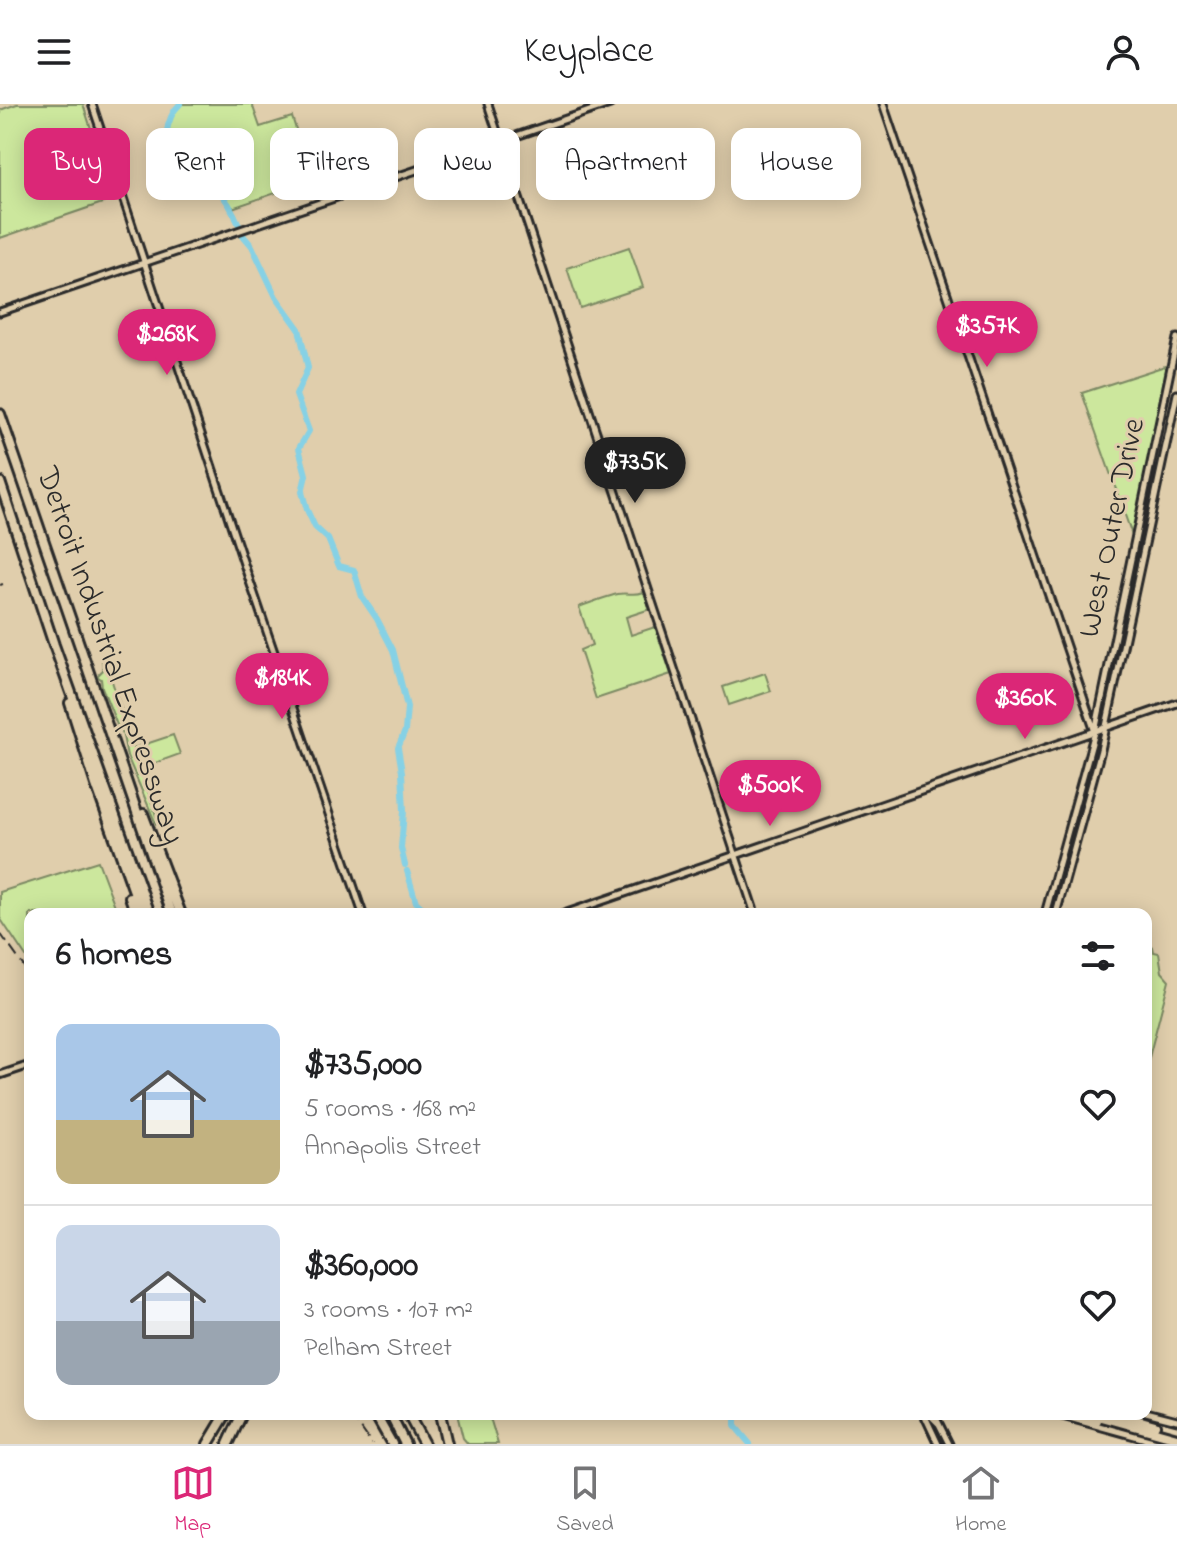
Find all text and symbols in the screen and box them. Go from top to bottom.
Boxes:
text: Keyplace [524,26,653,79]
icon: menu [32,30,76,74]
icon: person [1101,30,1145,74]
chip: Buy [24,128,130,200]
chip: Rent [146,128,254,200]
chip: Filters [270,128,398,200]
chip: New [414,128,520,200]
chip: Apartment [536,128,715,200]
chip: House [731,128,861,200]
pin: $357K [931,301,1043,369]
text: $357K [955,308,1019,346]
pin: $268K [111,309,223,377]
text: $268K [136,316,198,354]
street label: West Outer Drive [1067,413,1159,642]
pin: $735K [579,437,691,505]
text: $735K [603,444,667,482]
street label: Detroit Industrial Expressway [22,460,196,851]
pin: $184K [226,653,338,721]
text: $184K [253,660,311,698]
pin: $360K [969,673,1081,741]
text: $360K [994,680,1056,718]
pin: $500K [714,760,826,828]
text: $500K [737,767,803,805]
text: 6 homes [56,931,172,981]
icon: filters [1076,934,1120,978]
text: $735,000 [304,1041,422,1091]
icon: home [120,1056,216,1152]
icon: heart [1076,1082,1120,1126]
text: 5 rooms · 168 m² [304,1091,476,1129]
text: Annapolis Street [304,1129,481,1167]
text: $360,000 [304,1242,418,1292]
icon: home [120,1257,216,1353]
icon: heart [1076,1283,1120,1327]
text: 3 rooms · 107 m² [304,1292,473,1330]
text: Pelham Street [304,1330,452,1368]
tab: Map [171,1461,215,1541]
tab: Saved [556,1461,614,1541]
tab: Home [955,1461,1006,1541]

